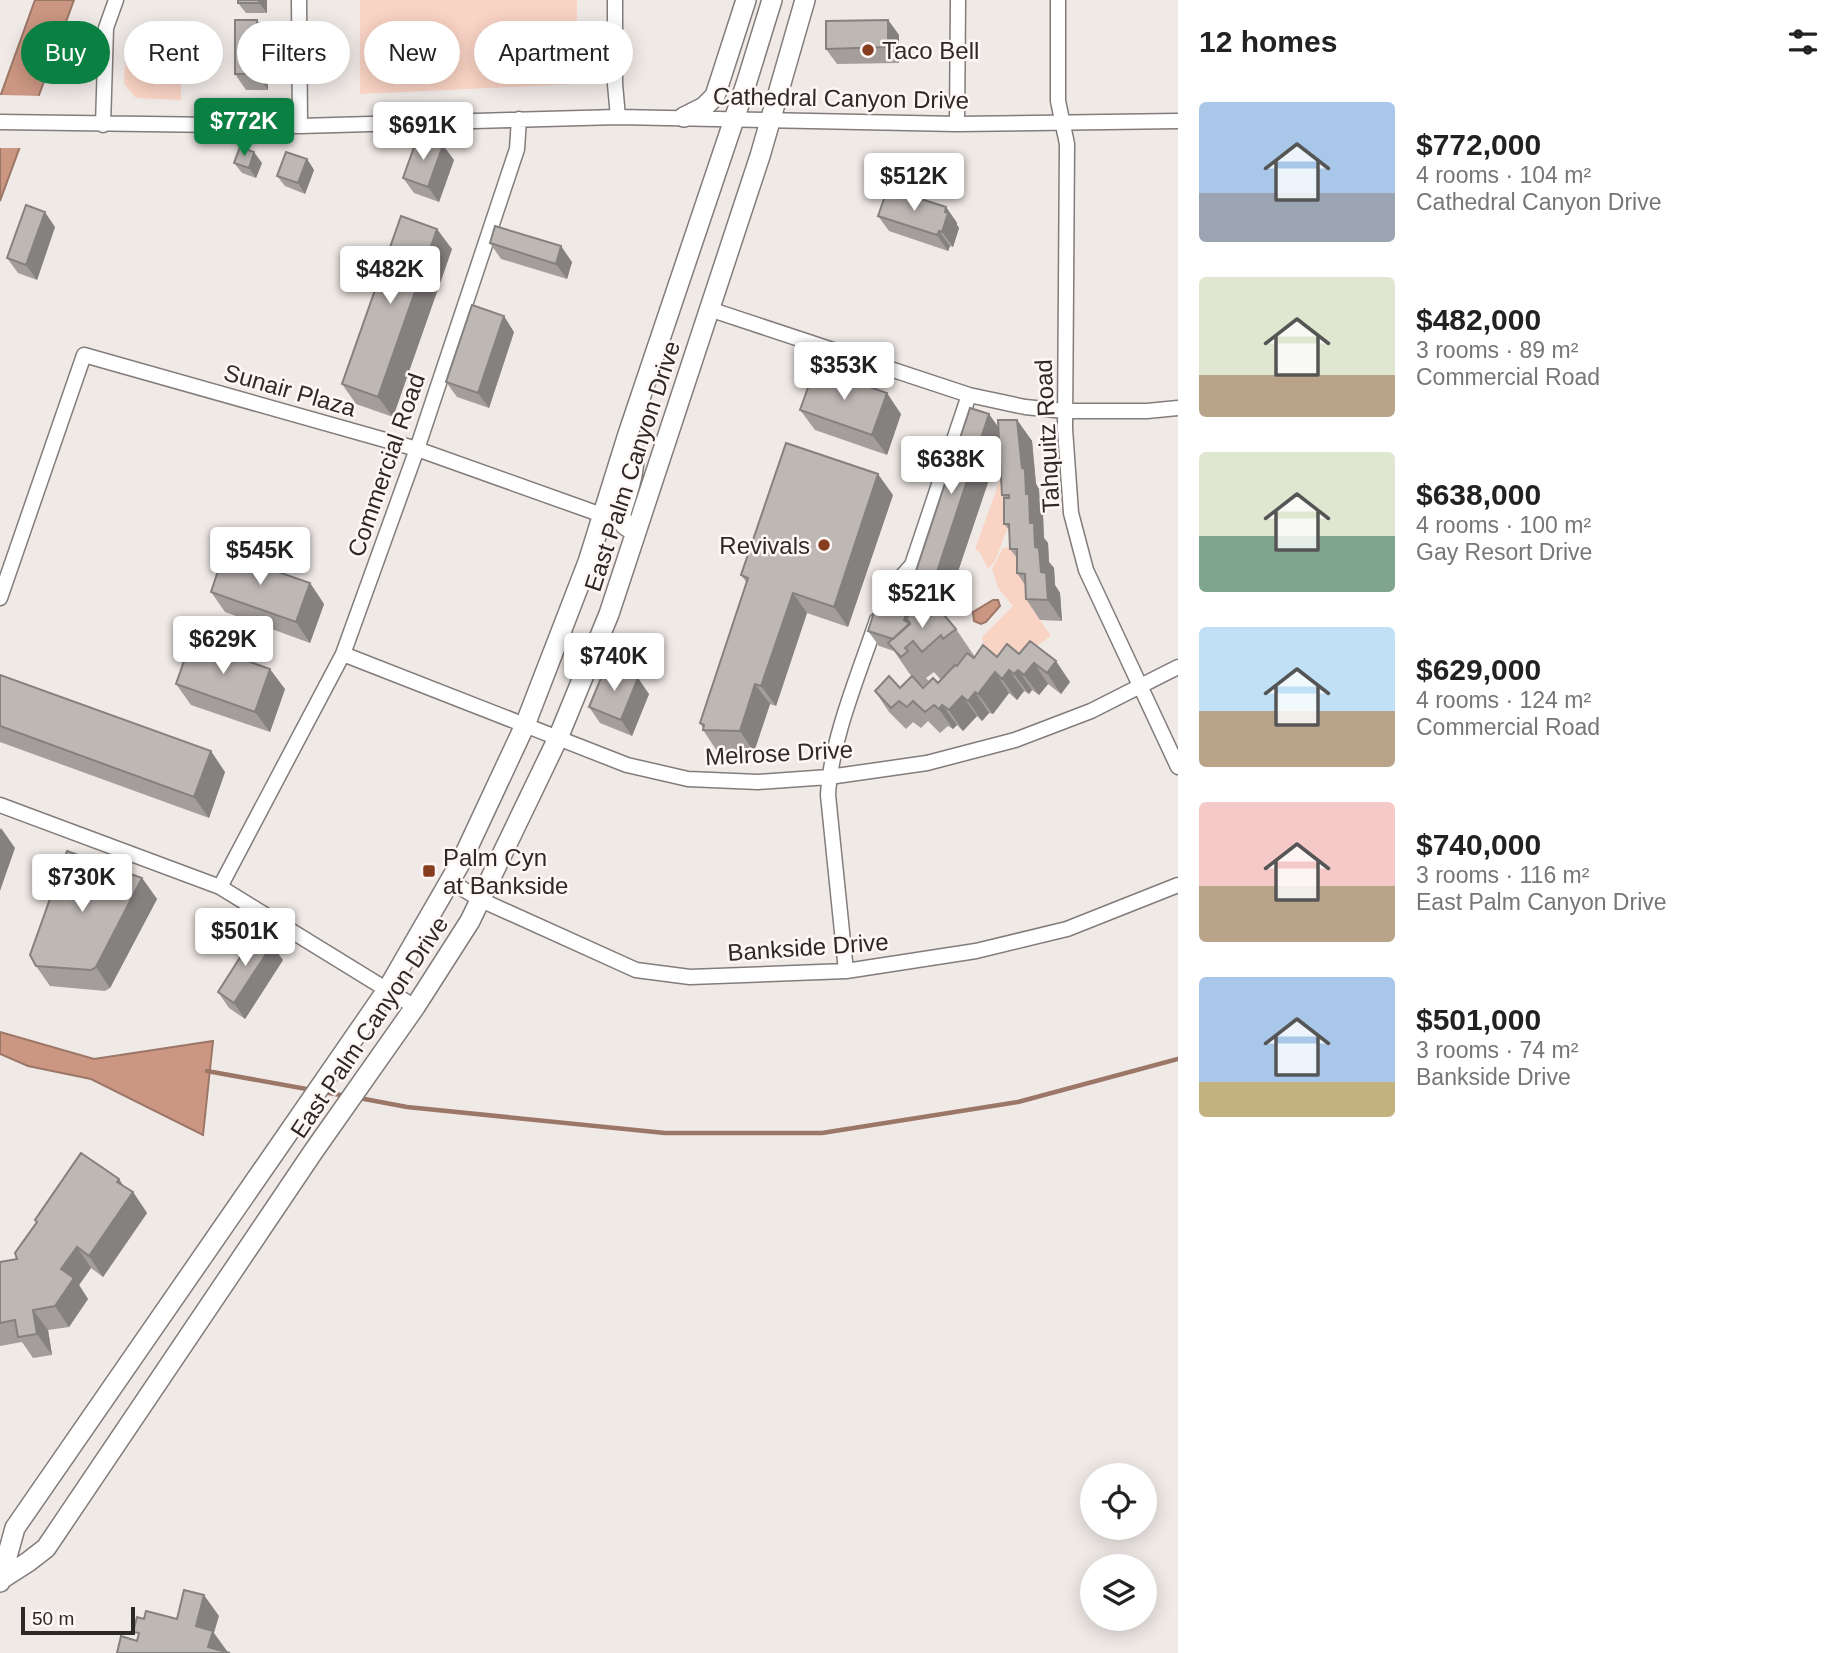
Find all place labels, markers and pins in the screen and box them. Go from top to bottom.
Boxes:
place label: Taco Bell [882,37,979,64]
marker: Taco Bell [860,42,876,58]
pin: $772K [195,99,293,158]
pin: $691K [374,102,472,162]
pin: $512K [865,154,963,213]
pin: $482K [341,246,439,306]
pin: $353K [795,342,893,402]
pin: $638K [902,436,1000,496]
pin: $545K [211,528,309,587]
place label: Revivals [719,532,810,559]
marker: Revivals [816,537,832,553]
pin: $521K [873,570,971,630]
pin: $629K [174,616,272,676]
pin: $740K [565,634,663,693]
place label: Palm Cyn at Bankside [443,844,568,899]
pin: $730K [33,855,131,914]
marker: Palm Cyn at Bankside [421,863,437,879]
pin: $501K [196,908,294,968]

